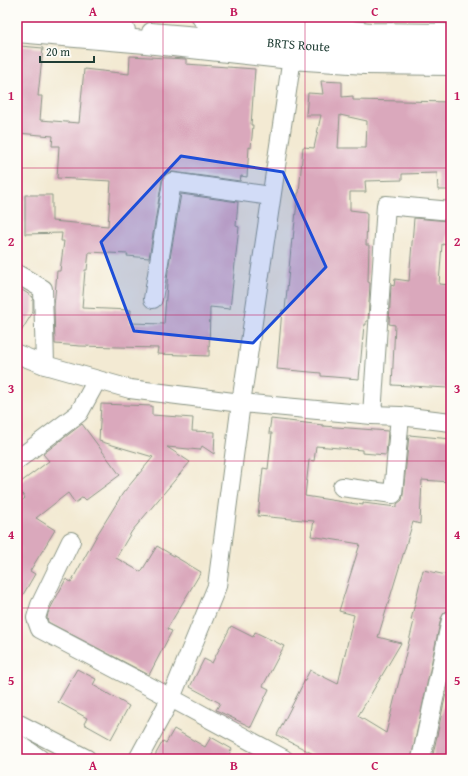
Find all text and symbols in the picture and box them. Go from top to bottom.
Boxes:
text: A [89,2,98,21]
text: B [230,2,238,21]
text: C [371,2,379,21]
street label: BRTS Route [266,32,331,56]
scale bar [40,38,94,64]
text: 20 m [46,43,70,60]
text: 1 [8,86,14,105]
text: 1 [454,86,460,105]
text: 2 [8,232,15,251]
text: 2 [454,232,461,251]
text: 3 [8,379,14,398]
text: 3 [454,379,460,398]
text: 4 [8,525,15,544]
text: 4 [454,525,461,544]
text: 5 [8,671,15,690]
text: 5 [454,671,461,690]
text: A [89,756,98,775]
text: B [230,756,238,775]
text: C [371,756,379,775]

